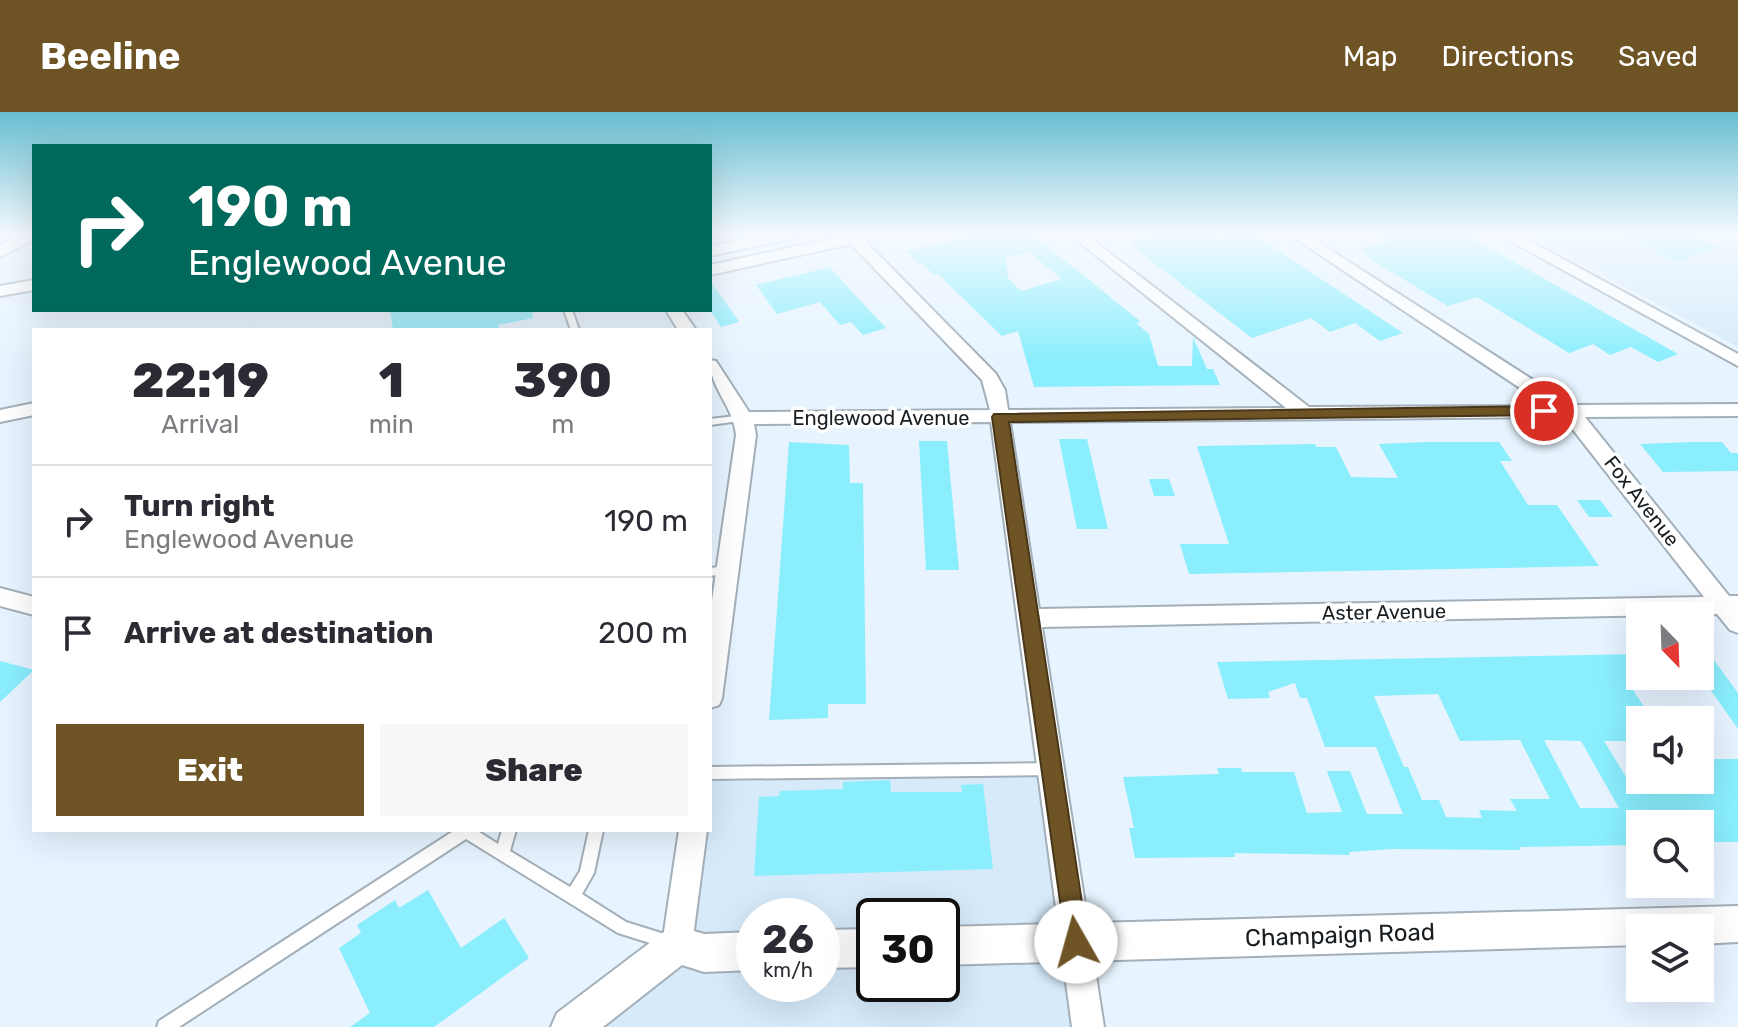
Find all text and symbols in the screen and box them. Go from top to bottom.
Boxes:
text: Beeline [40,33,181,79]
text: Map [1343,40,1397,73]
text: Directions [1441,40,1574,73]
text: Saved [1618,40,1698,73]
text: 190 m [188,174,353,240]
icon: right [56,176,160,280]
text: Englewood Avenue [188,241,507,284]
text: 22:19 [132,352,269,409]
text: 1 [379,352,404,409]
text: 390 [514,352,612,409]
pin [1510,377,1578,445]
icon: arrive [1522,389,1566,433]
street label: Englewood Avenue [792,406,970,430]
text: Arrival [161,409,239,440]
text: min [369,409,414,440]
text: m [551,409,574,440]
street label: Fox Avenue [1599,451,1685,551]
text: Turn right [124,488,275,524]
icon: right [56,499,100,543]
text: 190 m [604,503,688,539]
text: Englewood Avenue [124,524,354,555]
street label: Aster Avenue [1322,599,1446,625]
north arrow [1626,602,1714,690]
map controls [1626,602,1714,1002]
icon: arrive [56,611,100,655]
text: Arrive at destination [124,615,434,651]
text: 200 m [598,615,688,651]
button: sound [1626,706,1714,794]
button: Exit [56,724,364,816]
button: Share [380,724,688,816]
button: search [1626,810,1714,898]
speed limit sign: 30 [856,898,960,1002]
position arrow [1034,900,1118,984]
button: layers [1626,914,1714,1002]
text: 26 [762,916,814,963]
street label: Champaign Road [1244,918,1436,952]
text: km/h [763,958,813,982]

